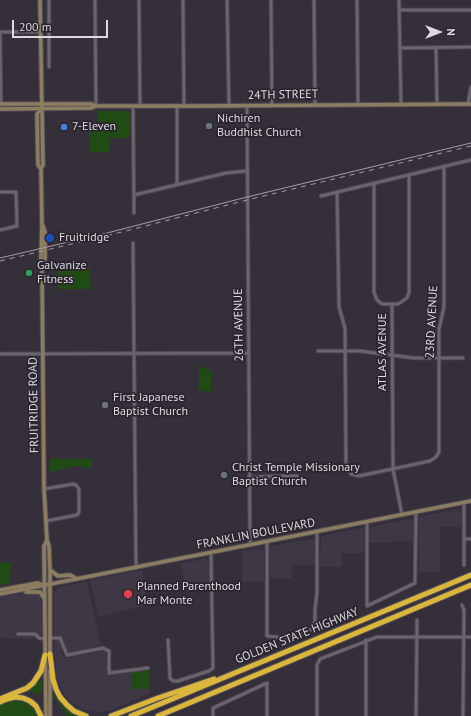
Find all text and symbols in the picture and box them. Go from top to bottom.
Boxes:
scale bar [14,12,110,38]
north arrow [419,12,459,52]
text: 200 m [19,19,52,34]
text: N [444,28,458,36]
street label: 24TH STREET [248,87,318,103]
place label: Nichiren Buddhist Church [217,112,301,140]
place label: 7-Eleven [72,120,116,134]
marker: Nichiren Buddhist Church [204,121,214,131]
marker: 7-Eleven [59,122,69,132]
place label: Fruitridge [59,231,109,245]
marker: Fruitridge [44,232,56,244]
place label: Galvanize Fitness [37,259,87,287]
marker: Galvanize Fitness [24,268,34,278]
street label: 23RD AVENUE [423,285,441,359]
street label: 26TH AVENUE [231,288,247,362]
street label: ATLAS AVENUE [376,313,390,391]
street label: FRUITRIDGE ROAD [26,357,42,453]
place label: First Japanese Baptist Church [113,391,188,419]
marker: First Japanese Baptist Church [100,400,110,410]
place label: Christ Temple Missionary Baptist Church [232,461,360,489]
marker: Christ Temple Missionary Baptist Church [219,470,229,480]
street label: FRANKLIN BOULEVARD [196,515,316,553]
place label: Planned Parenthood Mar Monte [137,580,241,608]
marker: Planned Parenthood Mar Monte [122,588,134,600]
street label: GOLDEN STATE HIGHWAY [233,605,361,667]

